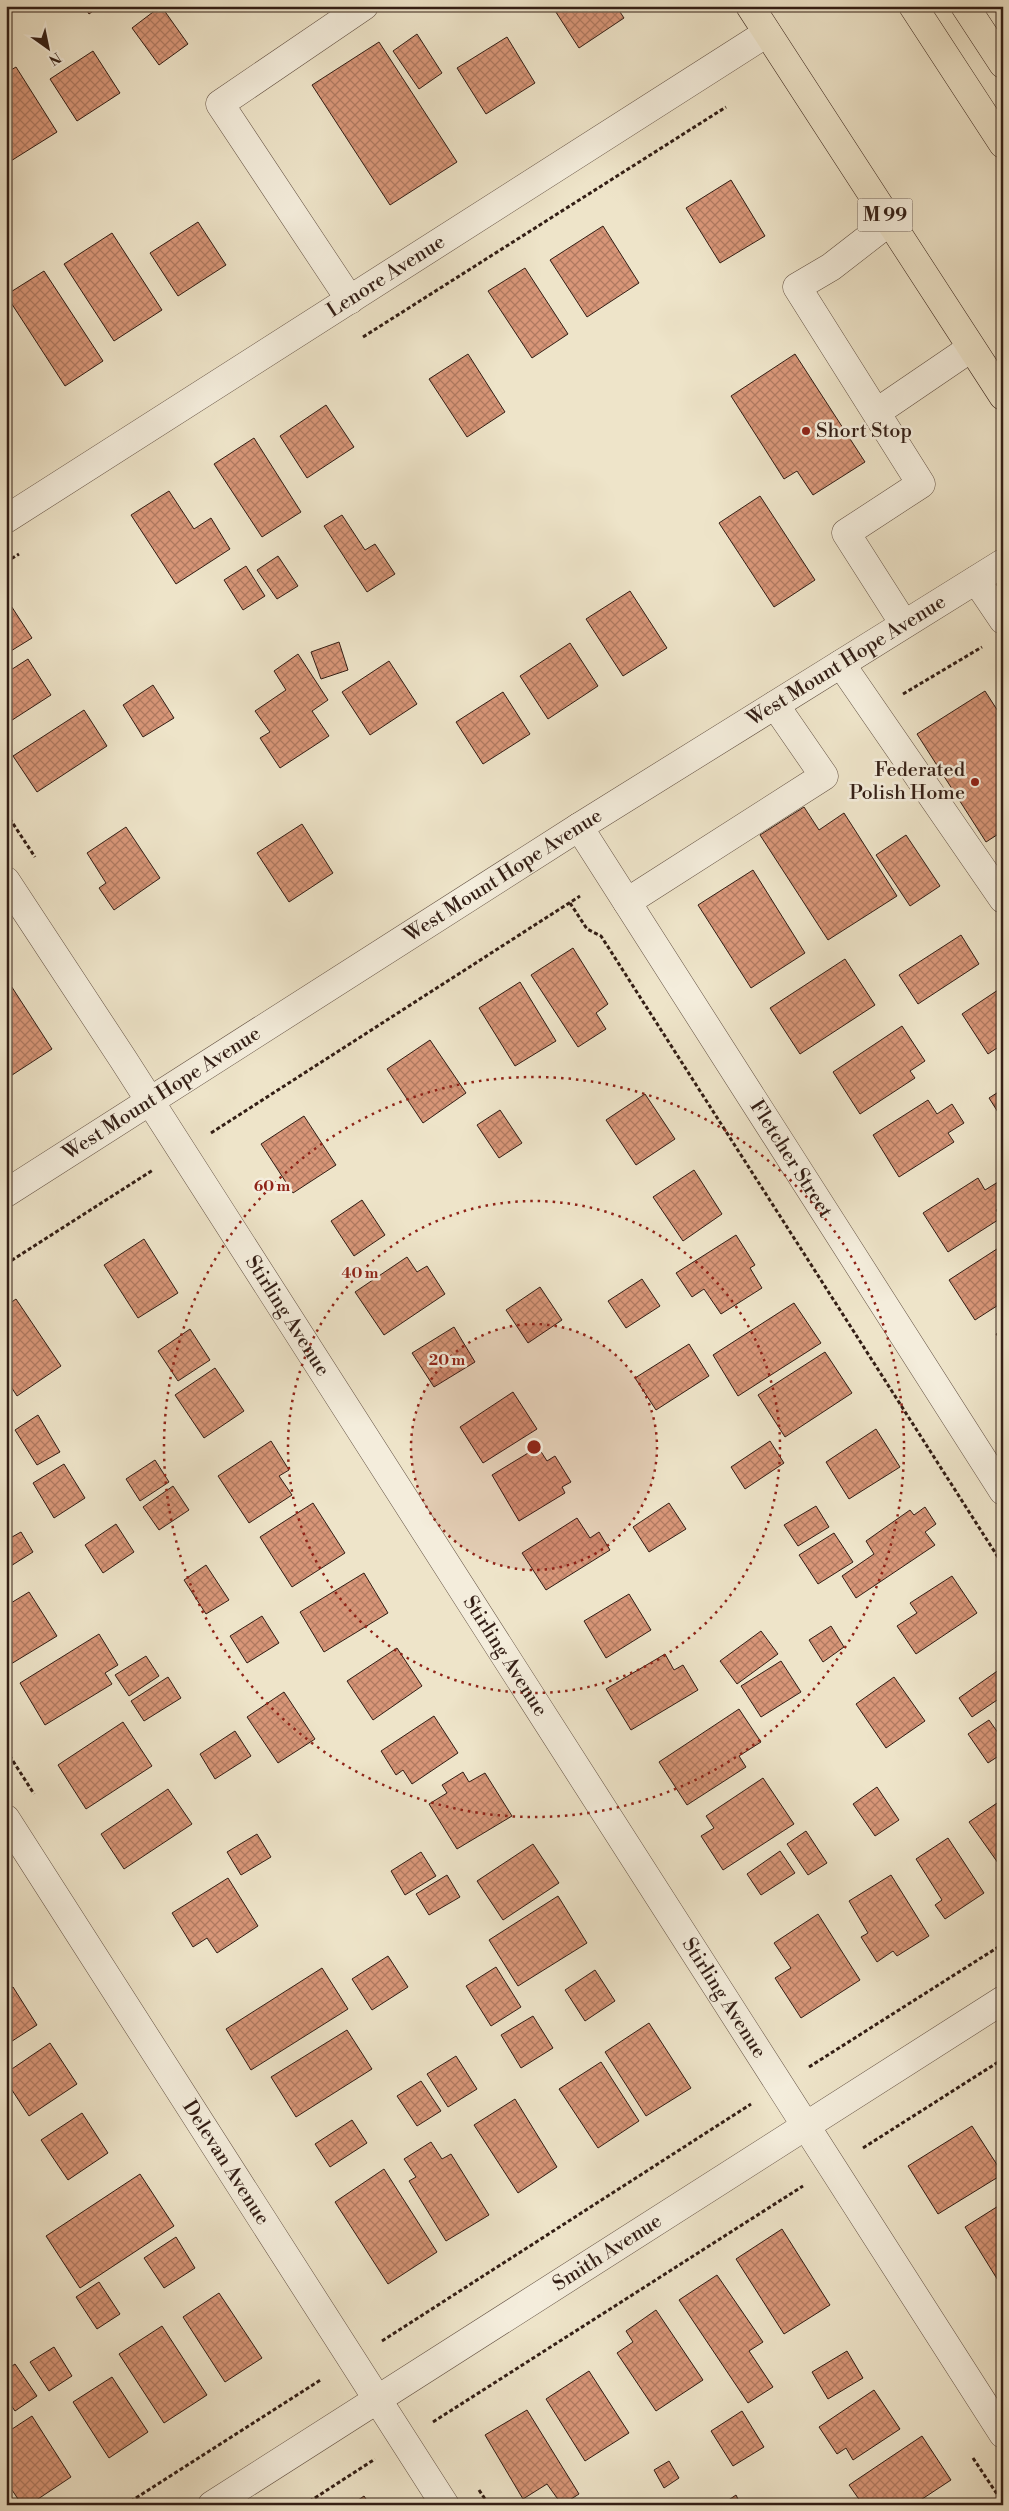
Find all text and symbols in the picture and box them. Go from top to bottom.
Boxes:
north arrow [22,22,72,72]
text: N [45,47,64,69]
road number: M 99 [858,198,912,232]
street label: Lenore Avenue [322,229,450,323]
place label: Short Stop [816,419,912,444]
marker: Short Stop [800,425,812,437]
street label: West Mount Hope Avenue [742,589,951,732]
place label: Federated Polish Home [849,758,966,806]
marker: Federated Polish Home [969,776,981,788]
street label: West Mount Hope Avenue [399,803,607,948]
street label: West Mount Hope Avenue [58,1021,265,1166]
street label: Fletcher Street [744,1095,838,1223]
text: 60 m [254,1177,291,1196]
street label: Stirling Avenue [240,1251,335,1381]
text: 40 m [341,1264,379,1283]
text: 20 m [429,1351,466,1370]
centre of rings [525,1438,543,1456]
street label: Stirling Avenue [457,1591,553,1721]
street label: Stirling Avenue [676,1933,772,2063]
street label: Delevan Avenue [177,2095,275,2230]
street label: Smith Avenue [548,2209,667,2297]

